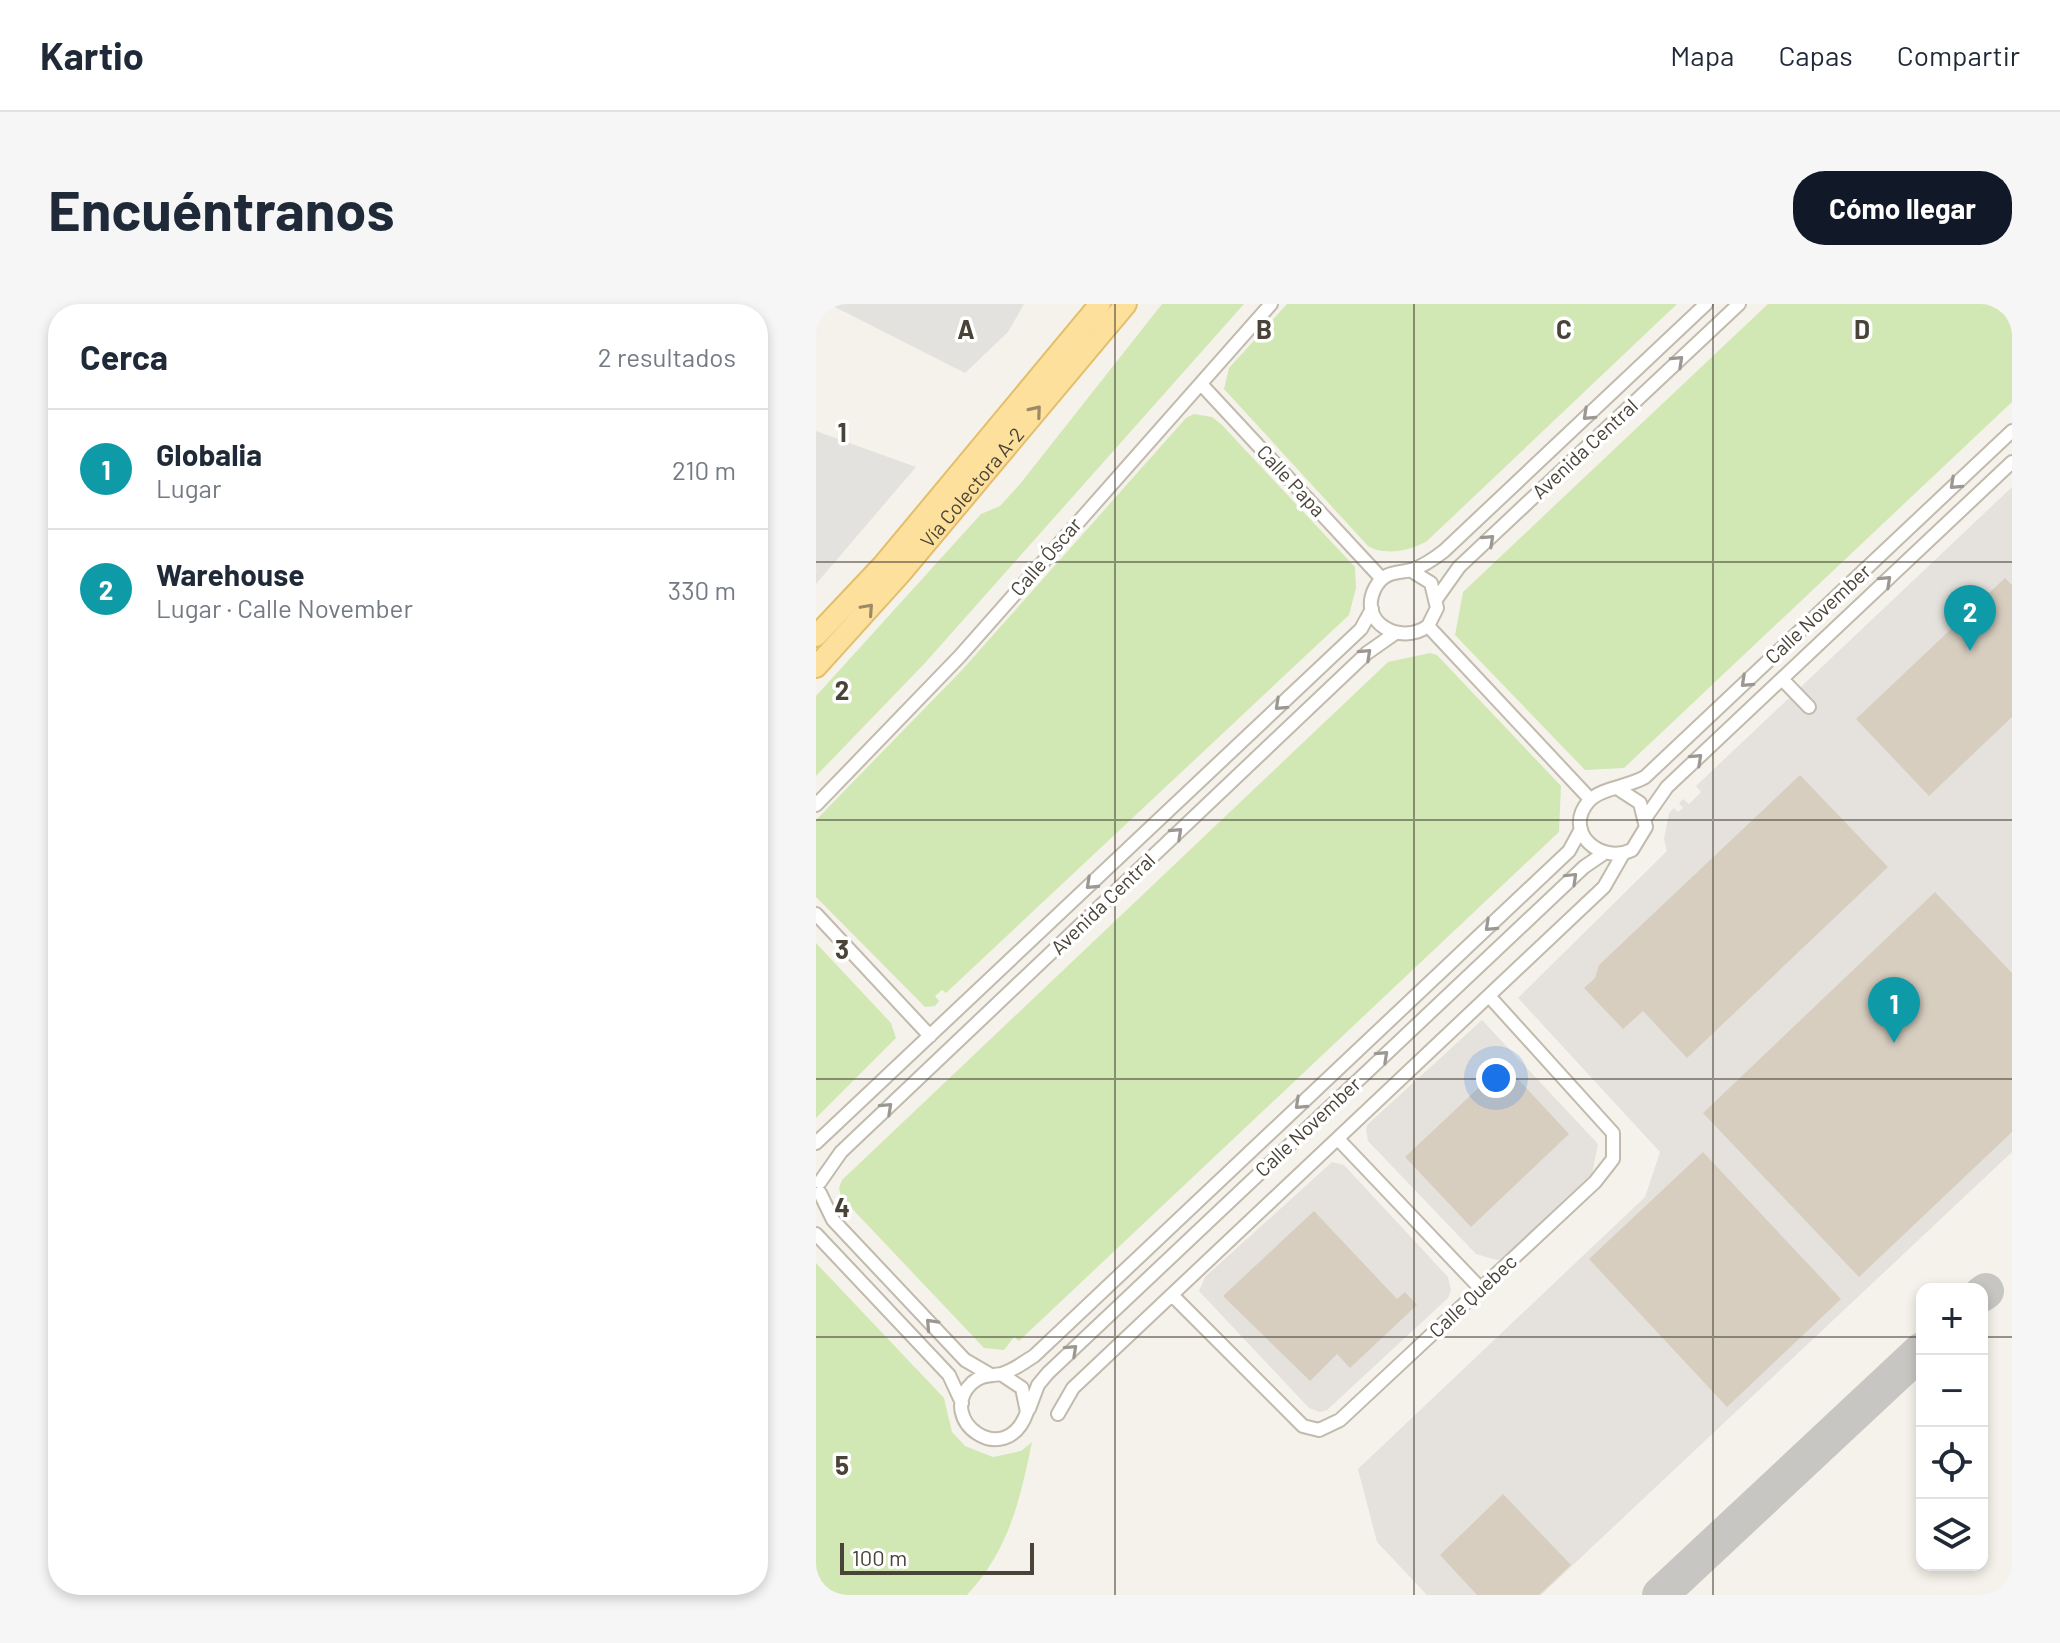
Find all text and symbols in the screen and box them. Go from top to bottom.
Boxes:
text: Kartio [40,32,144,78]
text: Mapa [1670,38,1734,72]
text: Capas [1778,38,1853,72]
text: Compartir [1897,38,2020,72]
button: Cómo llegar [1793,171,2012,245]
text: Encuéntranos [48,175,395,242]
text: A [957,313,975,344]
text: B [1256,313,1272,344]
text: C [1556,313,1572,344]
text: D [1854,313,1870,344]
text: Cerca [80,336,168,377]
text: 2 resultados [598,341,736,372]
one-way arrow [1669,356,1683,371]
street label: Avenida Central [1527,393,1642,503]
one-way arrow [1026,406,1041,420]
one-way arrow [1583,406,1597,421]
text: 1 [837,416,847,447]
street label: Vía Colectora A-2 [915,422,1029,552]
text: Globalia [156,436,262,472]
street label: Calle Papa [1252,439,1331,521]
text: 1 [101,454,111,485]
text: 210 m [672,454,736,485]
text: Lugar [156,472,221,503]
one-way arrow [1950,475,1964,490]
street label: Calle Óscar [1005,512,1086,600]
one-way arrow [1479,535,1494,549]
text: Warehouse [156,556,305,592]
street label: Calle November [1760,558,1875,668]
text: 2 [99,574,113,605]
text: 330 m [668,574,736,605]
one-way arrow [1877,575,1891,590]
pin: 2 [1944,585,1996,651]
text: Lugar · Calle November [156,592,413,623]
one-way arrow [859,604,873,619]
one-way arrow [1357,648,1371,663]
one-way arrow [1741,673,1755,688]
text: 2 [835,674,849,705]
one-way arrow [1275,696,1289,711]
one-way arrow [1688,754,1702,769]
one-way arrow [1168,828,1183,842]
street label: Avenida Central [1045,848,1159,959]
one-way arrow [1563,873,1578,887]
one-way arrow [1086,875,1100,889]
one-way arrow [1484,916,1499,930]
text: 3 [835,933,849,964]
pin: 1 [1868,977,1920,1043]
one-way arrow [1374,1052,1389,1066]
your location [1476,1058,1516,1098]
street label: Calle November [1250,1071,1365,1181]
one-way arrow [1295,1095,1310,1109]
one-way arrow [878,1103,892,1118]
text: 4 [834,1191,850,1222]
street label: Calle Quebec [1424,1249,1521,1342]
map controls [1916,1283,1988,1571]
button: + [1916,1283,1988,1355]
one-way arrow [926,1318,940,1333]
one-way arrow [1063,1345,1077,1360]
button: − [1916,1355,1988,1427]
button: locate [1916,1427,1988,1499]
text: 5 [835,1449,849,1480]
button: layers [1916,1499,1988,1571]
scale bar [840,1539,1034,1575]
text: 100 m [852,1544,907,1570]

